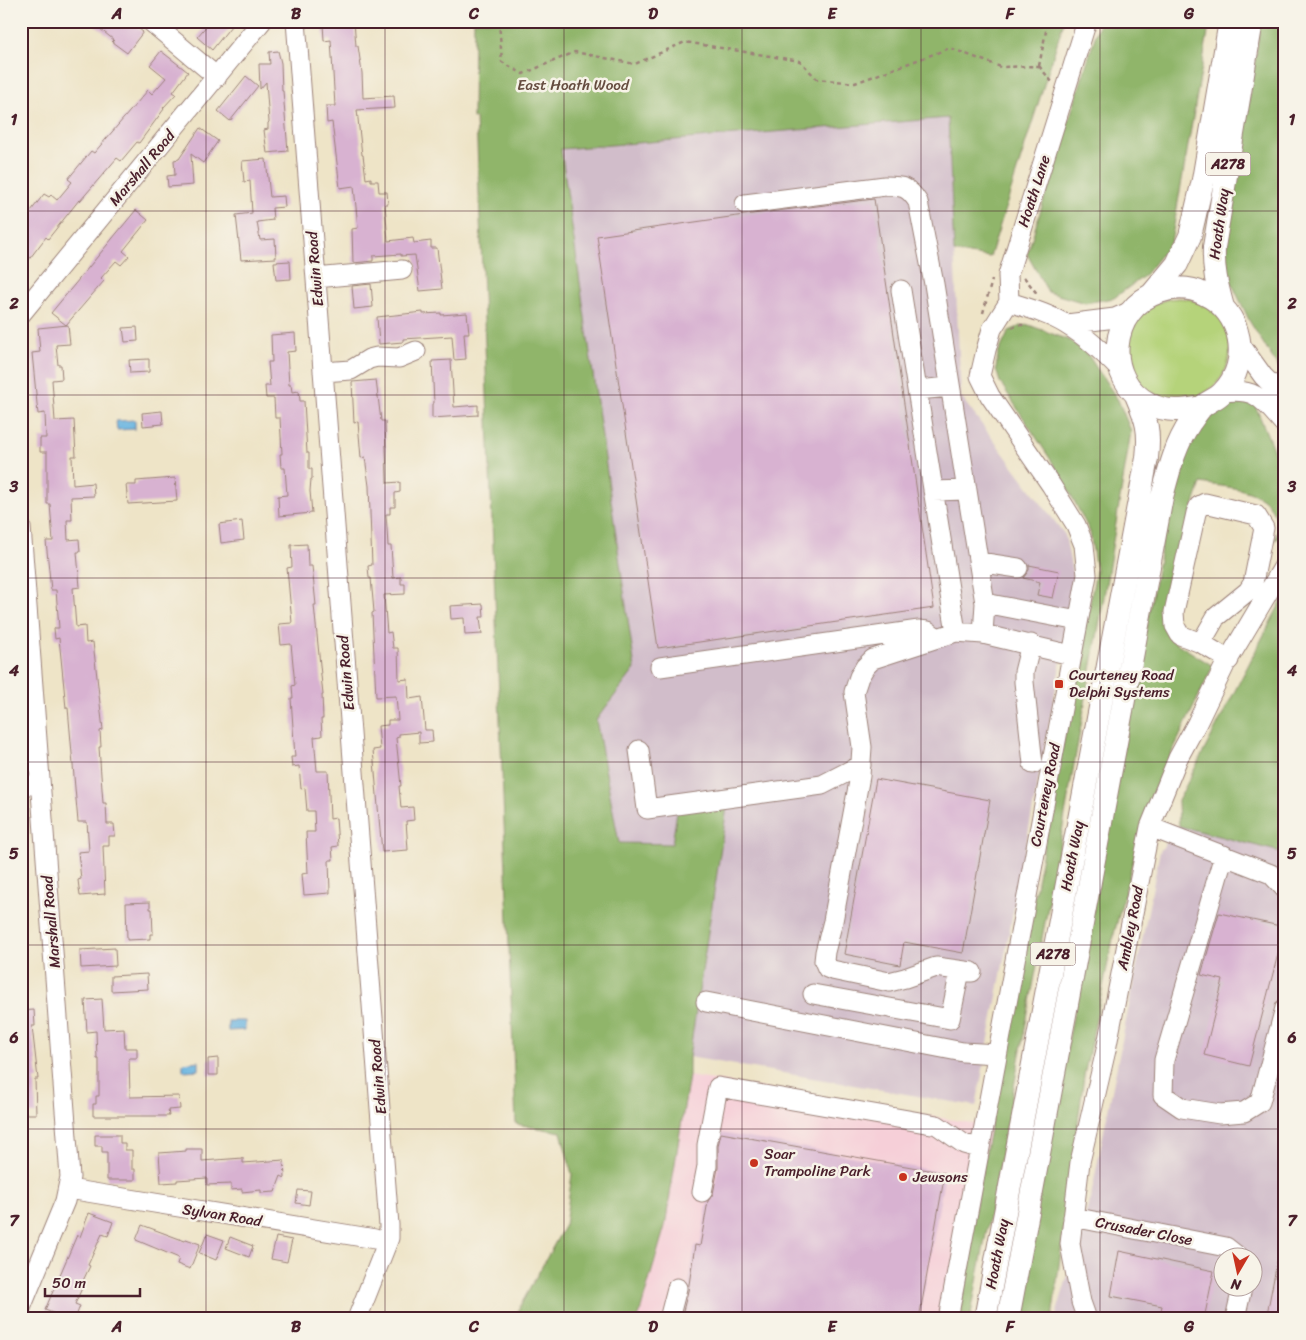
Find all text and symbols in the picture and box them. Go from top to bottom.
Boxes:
text: A [111,0,122,28]
text: B [291,0,302,28]
text: C [468,0,480,28]
text: D [648,0,658,28]
text: E [828,0,838,28]
text: F [1005,0,1016,28]
text: G [1183,0,1195,28]
park label: East Hoath Wood [517,72,630,98]
text: 1 [11,105,18,134]
text: 1 [1289,105,1296,134]
street label: Marshall Road [102,123,182,212]
street label: Hoath Lane [1010,151,1058,230]
road number: A278 [1206,152,1250,175]
street label: Hoath Way [1201,187,1237,261]
street label: Edwin Road [299,229,331,307]
text: 2 [8,289,19,318]
text: 2 [1286,289,1297,318]
text: 3 [9,472,19,501]
text: 3 [1287,472,1297,501]
street label: Edwin Road [330,633,362,711]
text: 4 [8,656,19,685]
text: 4 [1286,656,1297,685]
place label: Courteney Road Delphi Systems [1069,662,1175,705]
marker: Courteney Road Delphi Systems [1053,678,1065,690]
street label: Courteney Road [1022,740,1068,849]
street label: Hoath Way [1052,818,1092,893]
text: 5 [9,839,19,868]
text: 5 [1287,839,1297,868]
street label: Marshall Road [34,874,68,969]
street label: Ambley Road [1109,883,1151,973]
road number: A278 [1030,942,1076,966]
text: 6 [8,1023,19,1052]
text: 6 [1286,1023,1297,1052]
street label: Edwin Road [362,1037,394,1115]
place label: Soar Trampoline Park [764,1141,872,1184]
marker: Soar Trampoline Park [748,1157,760,1169]
place label: Jewsons [912,1164,968,1190]
marker: Jewsons [897,1171,909,1183]
street label: Sylvan Road [180,1196,265,1234]
text: 7 [9,1206,20,1235]
text: 7 [1287,1206,1298,1235]
street label: Crusader Close [1093,1209,1195,1253]
street label: Hoath Way [977,1216,1017,1291]
north arrow [1214,1248,1264,1298]
scale bar [45,1265,140,1297]
text: 50 m [52,1270,87,1296]
text: N [1229,1271,1244,1298]
text: A [111,1312,122,1340]
text: B [291,1312,302,1340]
text: C [468,1312,480,1340]
text: D [648,1312,658,1340]
text: E [828,1312,838,1340]
text: F [1005,1312,1016,1340]
text: G [1183,1312,1195,1340]

